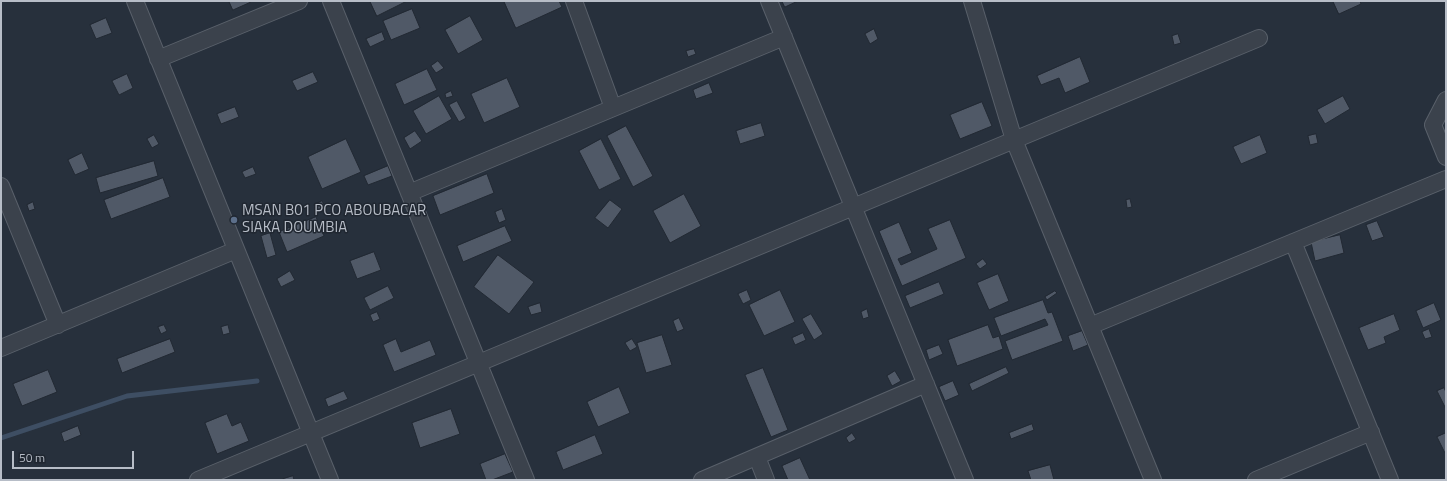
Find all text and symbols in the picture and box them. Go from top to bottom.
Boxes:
place label: MSAN B01 PCO ABOUBACAR SIAKA DOUMBIA [242,202,426,237]
marker: MSAN B01 PCO ABOUBACAR SIAKA DOUMBIA [229,215,239,225]
scale bar [14,443,136,469]
text: 50 m [19,448,45,467]

